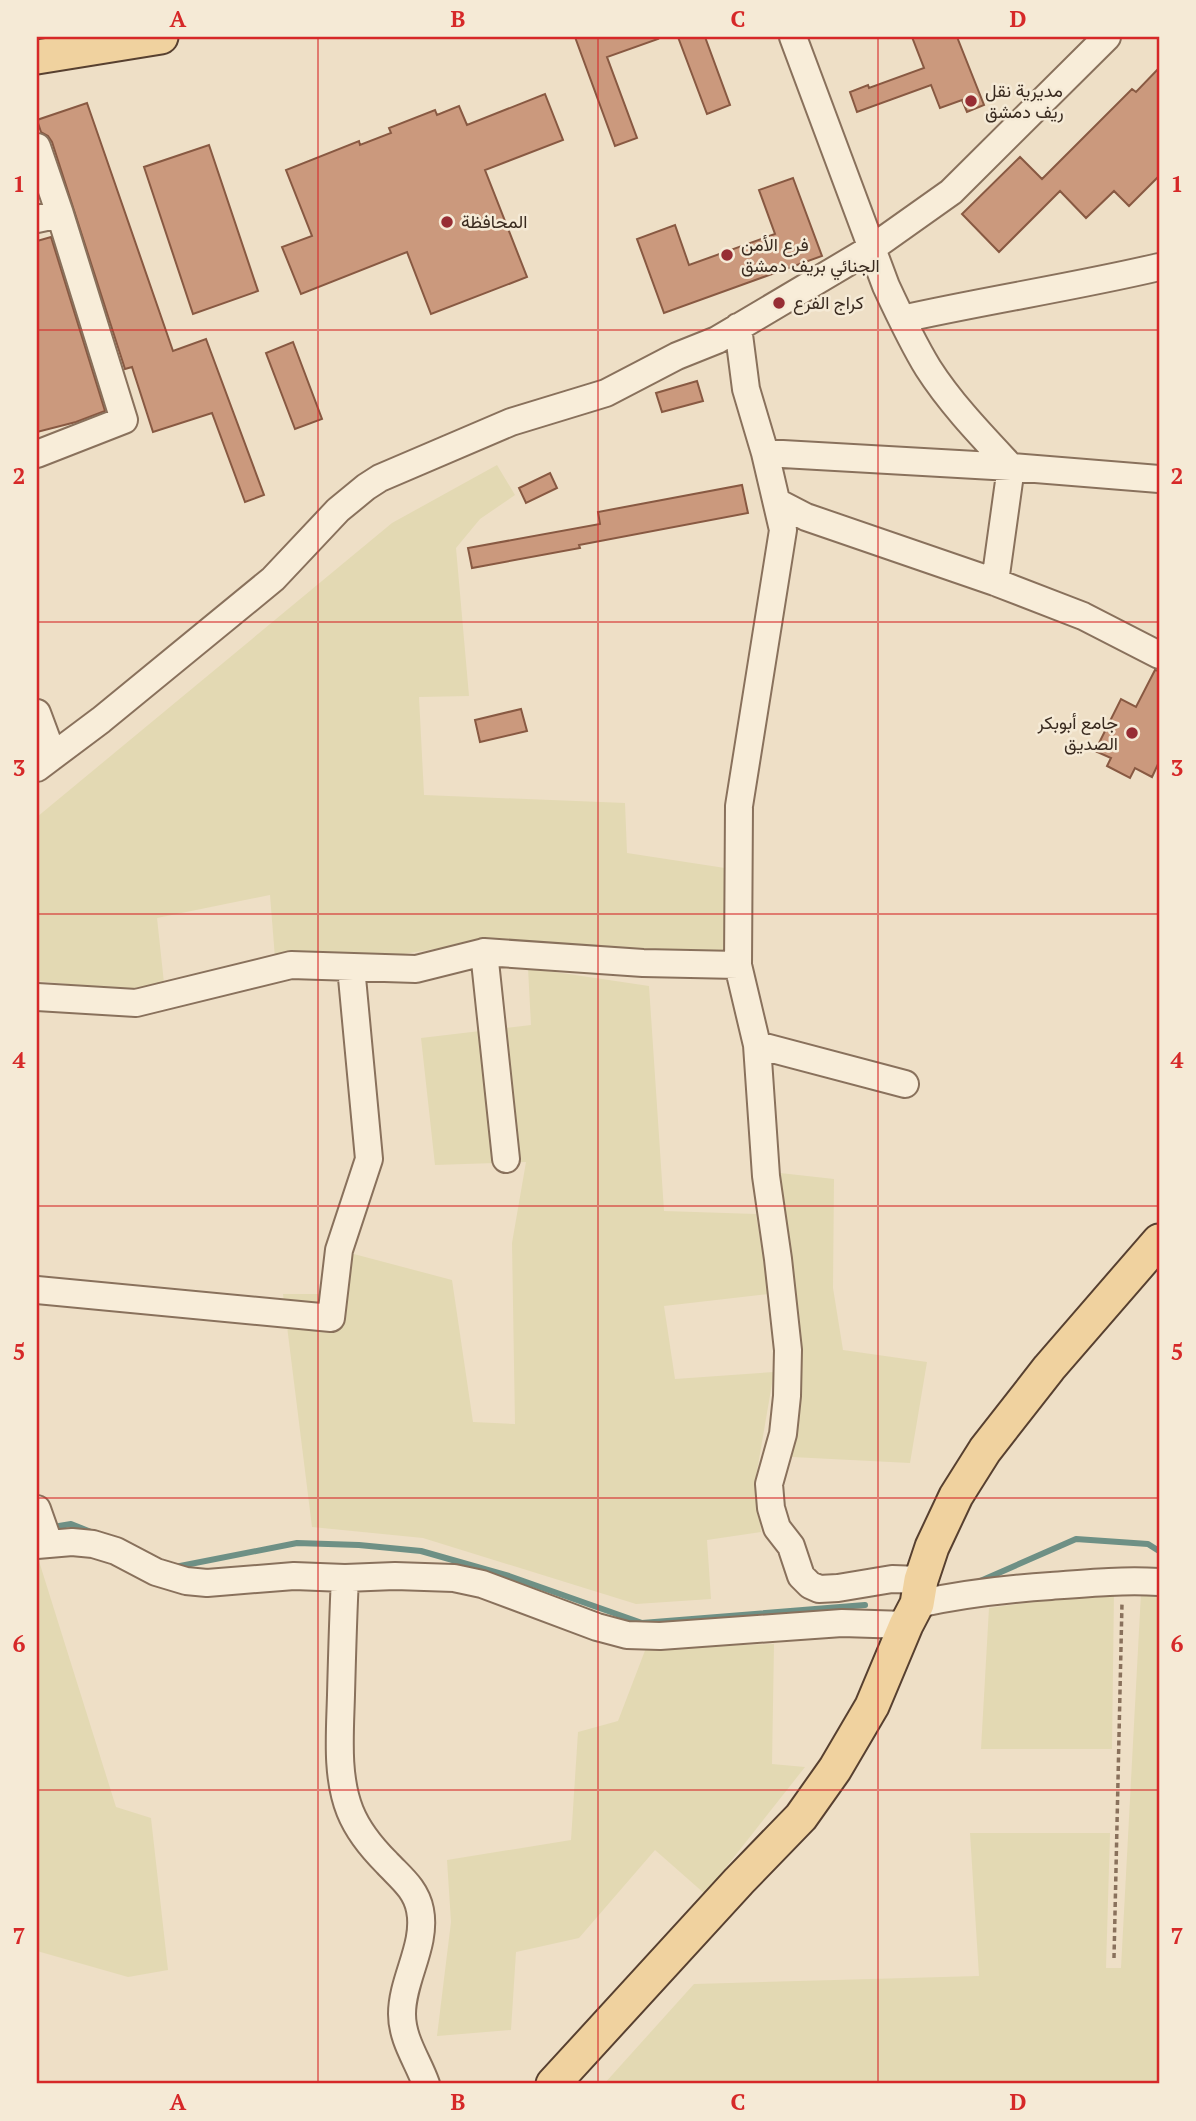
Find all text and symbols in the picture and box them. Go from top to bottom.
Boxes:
text: A [170,3,187,34]
text: B [451,3,466,34]
text: C [731,3,746,34]
text: D [1010,3,1027,34]
place label: مديرية نقل ريف دمشق [985,78,1064,123]
marker: مديرية نقل ريف دمشق [963,93,979,109]
text: 1 [13,168,26,199]
text: 1 [1171,168,1184,199]
place label: المحافظة [461,209,527,233]
marker: المحافظة [439,214,455,230]
place label: فرع الأمن الجنائي بريف دمشق [741,232,880,281]
marker: فرع الأمن الجنائي بريف دمشق [719,247,735,263]
place label: كراج الفرع [793,290,864,315]
marker: كراج الفرع [771,295,787,311]
text: 2 [13,460,26,491]
text: 2 [1171,460,1184,491]
place label: جامع أبوبكر الصديق [1037,710,1118,755]
marker: جامع أبوبكر الصديق [1124,725,1140,741]
text: 3 [13,752,26,783]
text: 3 [1171,752,1184,783]
text: 4 [13,1044,26,1075]
text: 4 [1171,1044,1184,1075]
text: 5 [13,1336,26,1367]
text: 5 [1171,1336,1184,1367]
text: 6 [13,1628,26,1659]
text: 6 [1171,1628,1184,1659]
text: 7 [13,1920,26,1951]
text: 7 [1171,1920,1184,1951]
text: A [170,2086,187,2117]
text: B [451,2086,466,2117]
text: C [731,2086,746,2117]
text: D [1010,2086,1027,2117]

